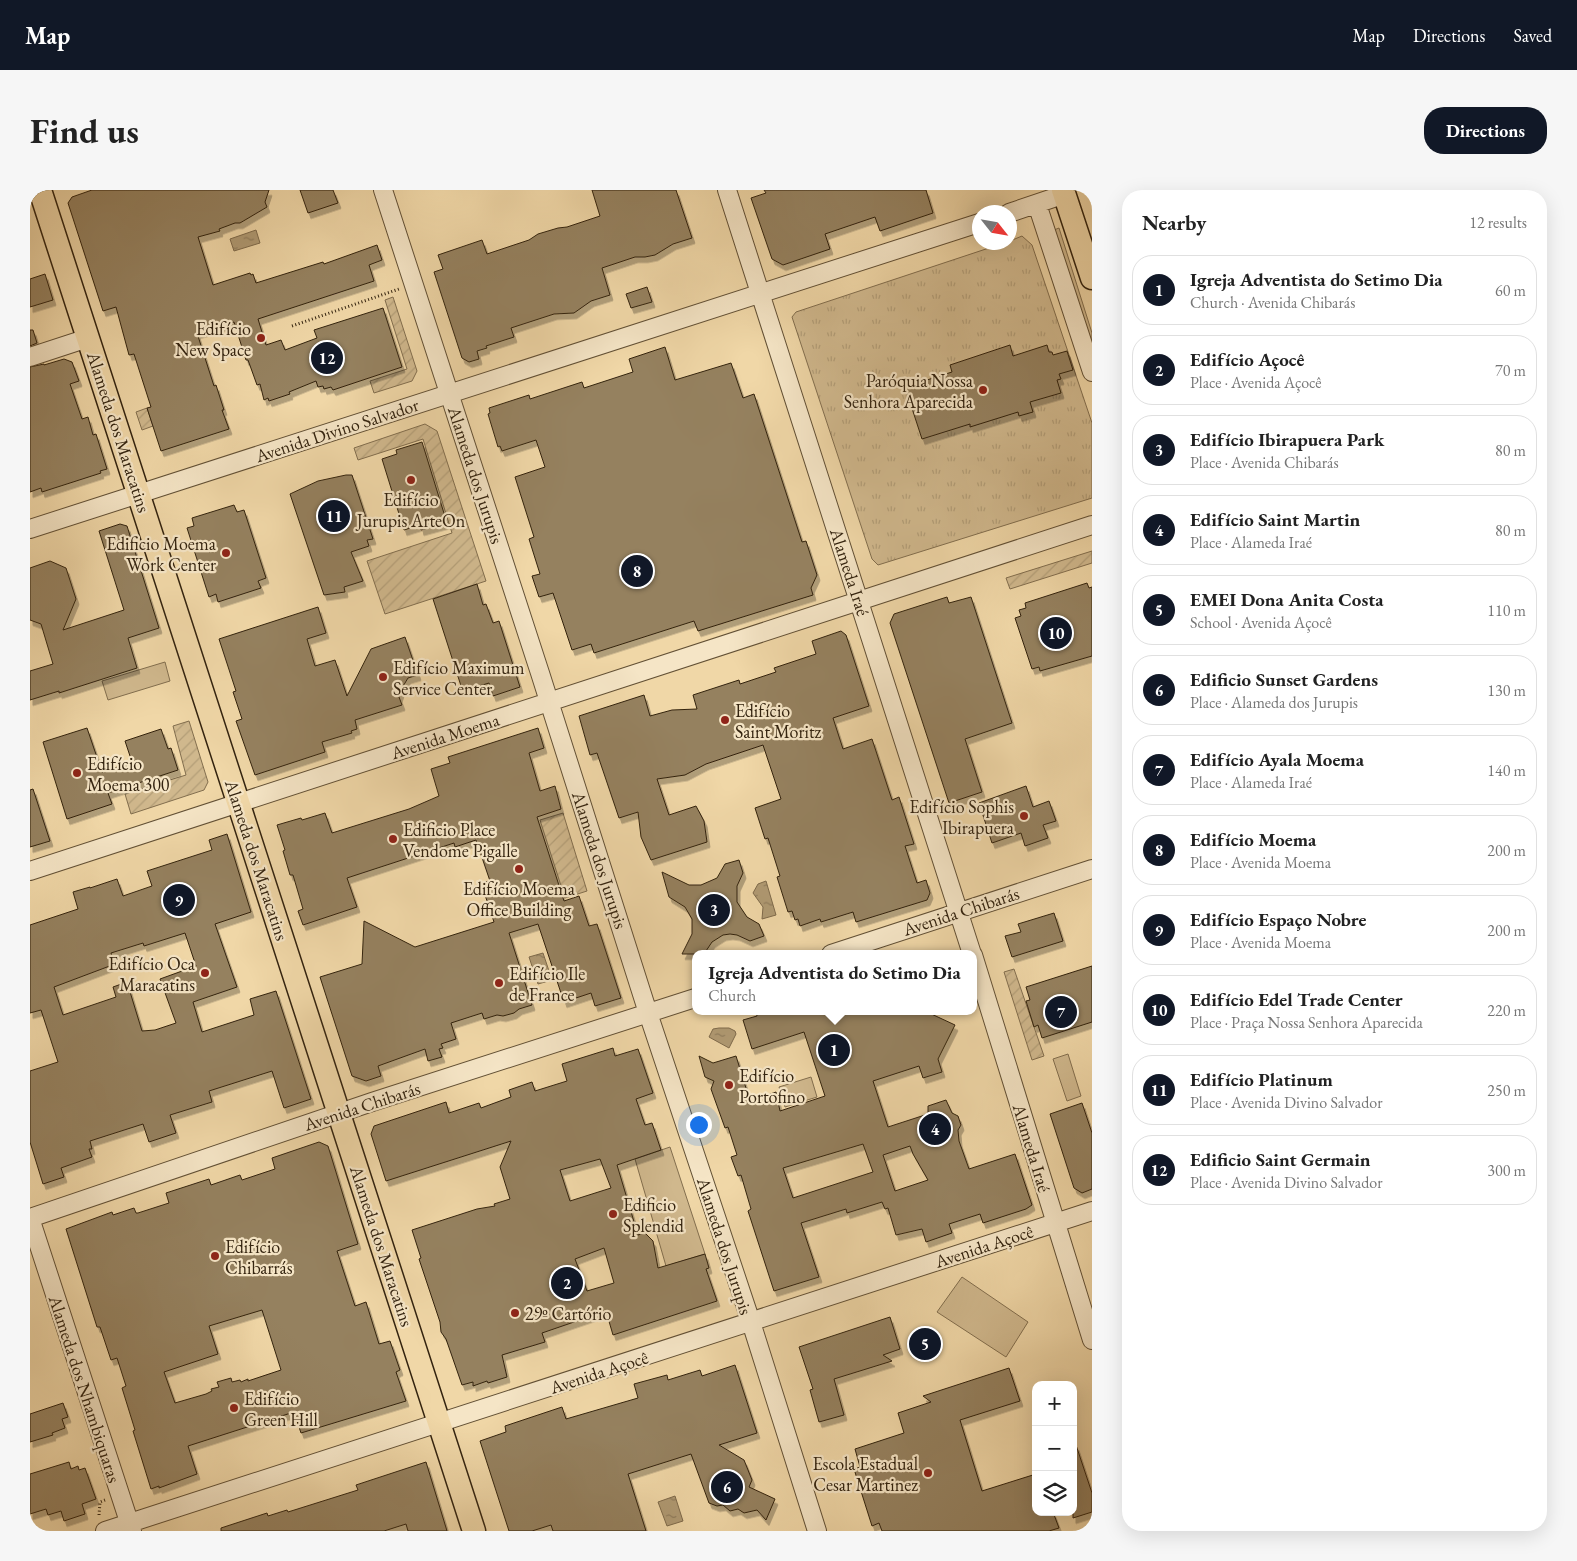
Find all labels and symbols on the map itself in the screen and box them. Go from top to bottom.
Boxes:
north arrow [972,205,1017,250]
place label: Edifício New Space [175,317,251,361]
marker: Edifício New Space [255,332,267,344]
pin: 12 [311,339,343,377]
street label: Alameda dos Maracatins [82,348,156,516]
place label: Paróquia Nossa Senhora Aparecida [844,369,974,413]
marker: Paróquia Nossa Senhora Aparecida [977,384,989,396]
street label: Avenida Divino Salvador [251,393,422,468]
street label: Alameda dos Jurupis [443,403,509,547]
marker: Edifício Jurupis ArteOn [405,474,417,486]
place label: Edifício Jurupis ArteOn [355,488,466,532]
pin: 11 [318,497,350,535]
street label: Alameda Iraé [825,524,875,619]
place label: Edificio Moema Work Center [106,532,217,576]
marker: Edificio Moema Work Center [220,547,232,559]
pin: 8 [621,552,653,590]
pin: 10 [1040,614,1072,652]
place label: Edifício Maximum Service Center [393,656,525,700]
marker: Edifício Maximum Service Center [377,671,389,683]
place label: Edifício Saint Moritz [735,699,822,743]
street label: Avenida Moema [387,707,503,765]
marker: Edifício Saint Moritz [719,714,731,726]
place label: Edifício Moema 300 [87,752,170,796]
marker: Edifício Moema 300 [71,767,83,779]
street label: Alameda dos Maracatins [220,776,294,944]
street label: Alameda dos Jurupis [567,788,633,932]
place label: Edifício Sophis Ibirapuera [909,795,1015,839]
marker: Edifício Sophis Ibirapuera [1018,810,1030,822]
place label: Edificio Place Vendome Pigalle [403,818,517,862]
marker: Edificio Place Vendome Pigalle [387,833,399,845]
marker: Edifício Moema Office Building [513,863,525,875]
place label: Edifício Moema Office Building [463,877,576,921]
pin: 9 [163,881,195,919]
street label: Avenida Chibarás [899,881,1022,941]
pin: 3 [698,891,730,929]
place label: Edifício Oca Maracatins [108,952,196,996]
place label: Edifício Ile de France [509,962,585,1006]
marker: Edifício Oca Maracatins [199,967,211,979]
marker: Edifício Ile de France [493,977,505,989]
pin: 7 [1045,993,1077,1031]
pin: 1 [818,1031,850,1069]
place label: Edifício Portofino [739,1064,805,1108]
street label: Avenida Chibarás [300,1076,423,1136]
marker: Edifício Portofino [723,1079,735,1091]
street label: Alameda Iraé [1007,1100,1056,1195]
pin: 4 [919,1110,951,1148]
your location [686,1112,712,1138]
street label: Alameda dos Maracatins [345,1162,419,1330]
street label: Alameda dos Jurupis [692,1174,758,1318]
place label: Edificio Splendid [623,1193,685,1237]
marker: Edificio Splendid [607,1208,619,1220]
street label: Avenida Açocê [931,1219,1036,1273]
place label: Edifício Chibarrás [225,1235,293,1279]
marker: Edifício Chibarrás [209,1250,221,1262]
pin: 2 [551,1264,583,1302]
street label: Alameda dos Nhambiquaras [44,1291,126,1486]
place label: 29º Cartório [525,1302,611,1325]
marker: 29º Cartório [509,1307,521,1319]
pin: 5 [909,1325,941,1363]
street label: Avenida Açocê [546,1345,651,1399]
place label: Edifício Green Hill [244,1387,318,1431]
marker: Edifício Green Hill [228,1402,240,1414]
place label: Escola Estadual Cesar Martinez [812,1452,918,1496]
marker: Escola Estadual Cesar Martinez [922,1467,934,1479]
pin: 6 [711,1468,743,1506]

